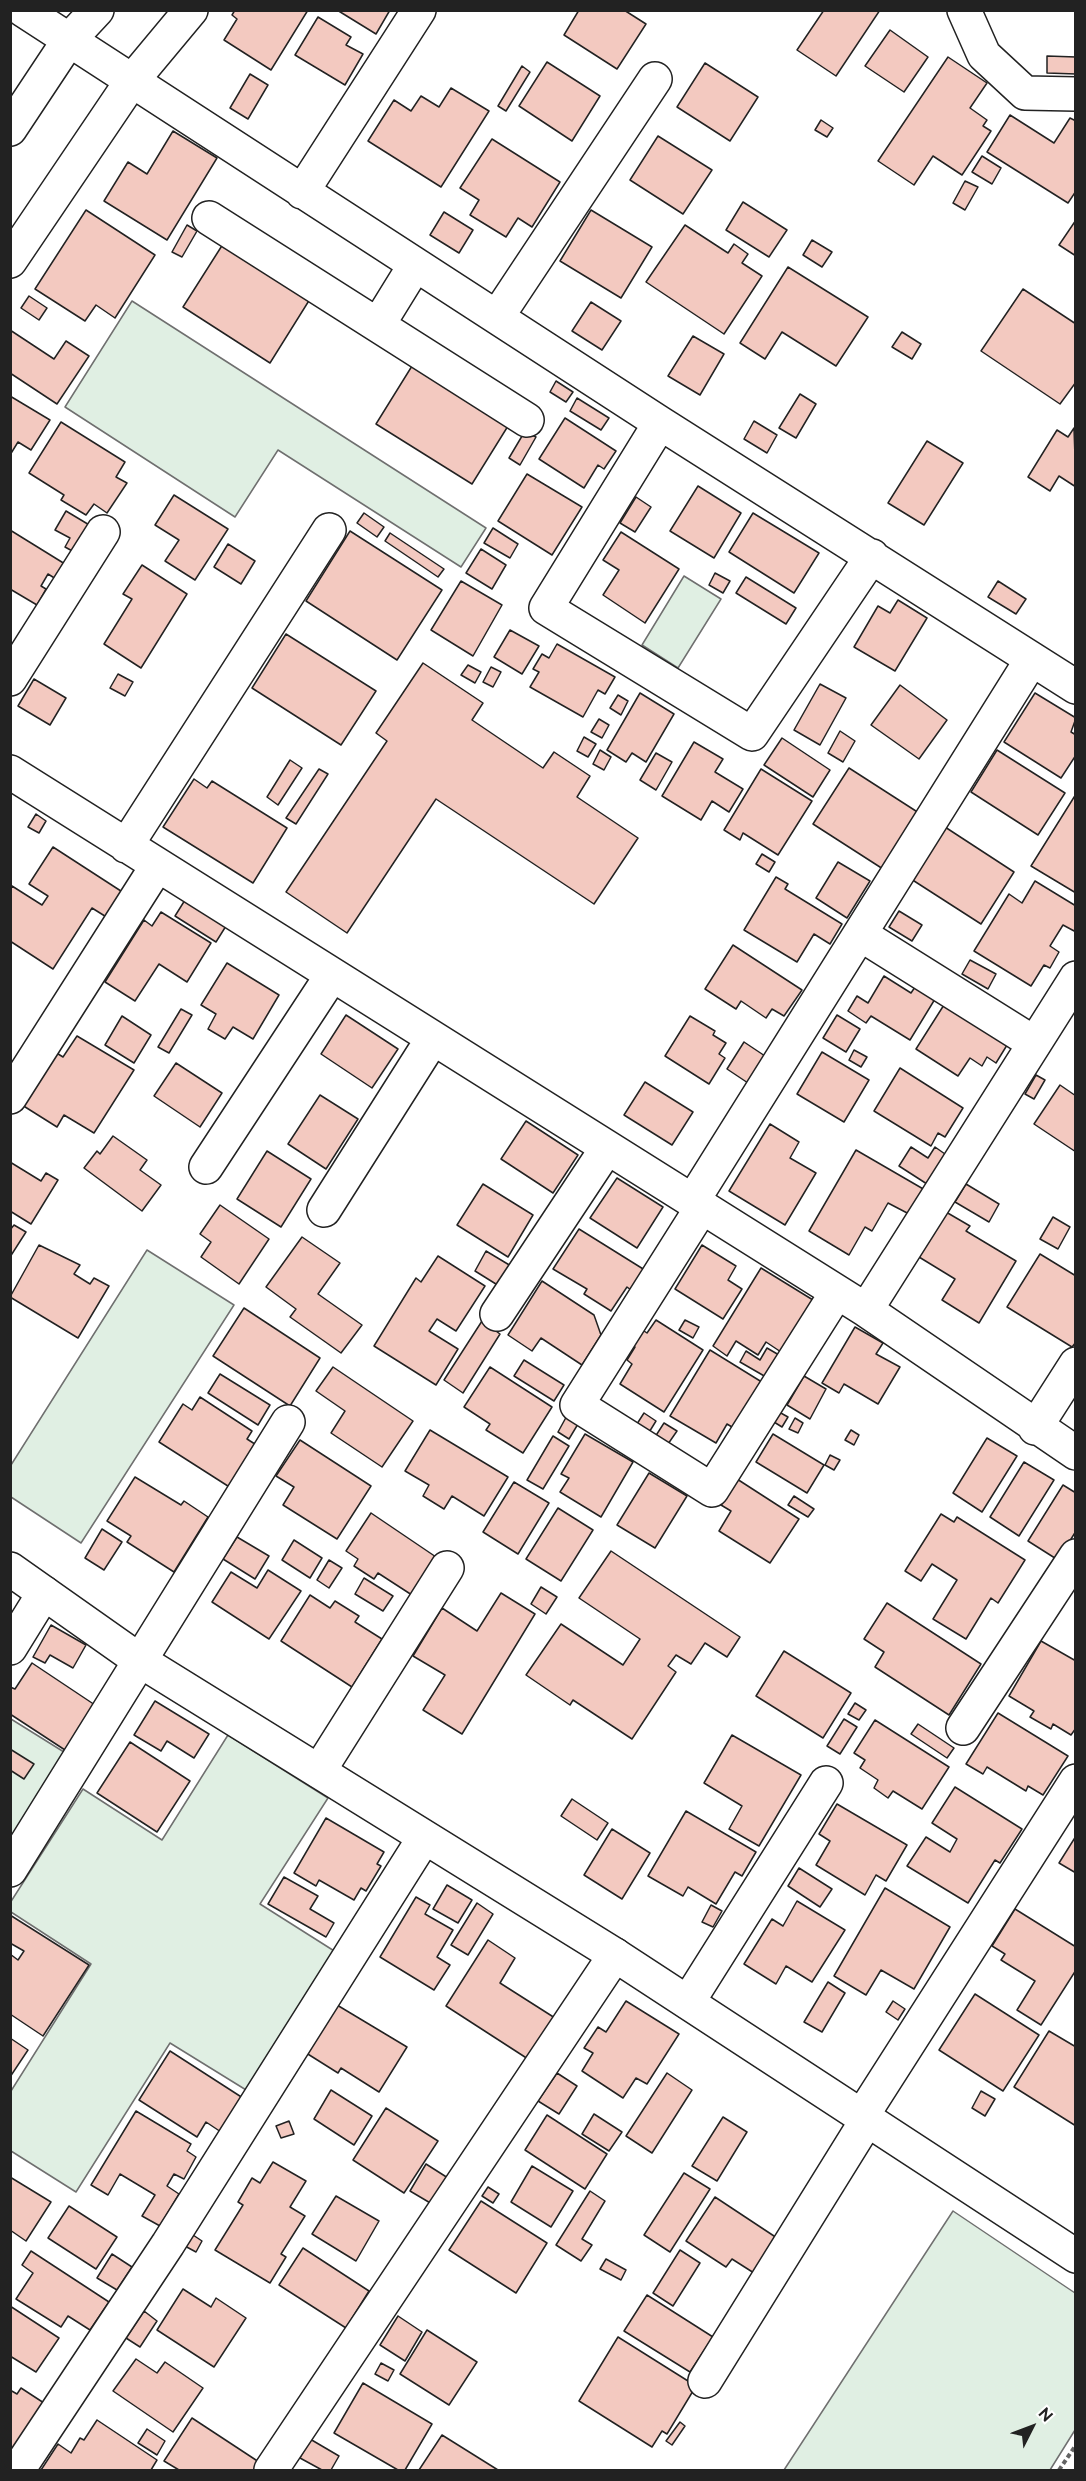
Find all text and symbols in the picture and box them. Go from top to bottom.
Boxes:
north arrow [1002,2397,1062,2457]
text: N [1035,2404,1057,2426]

